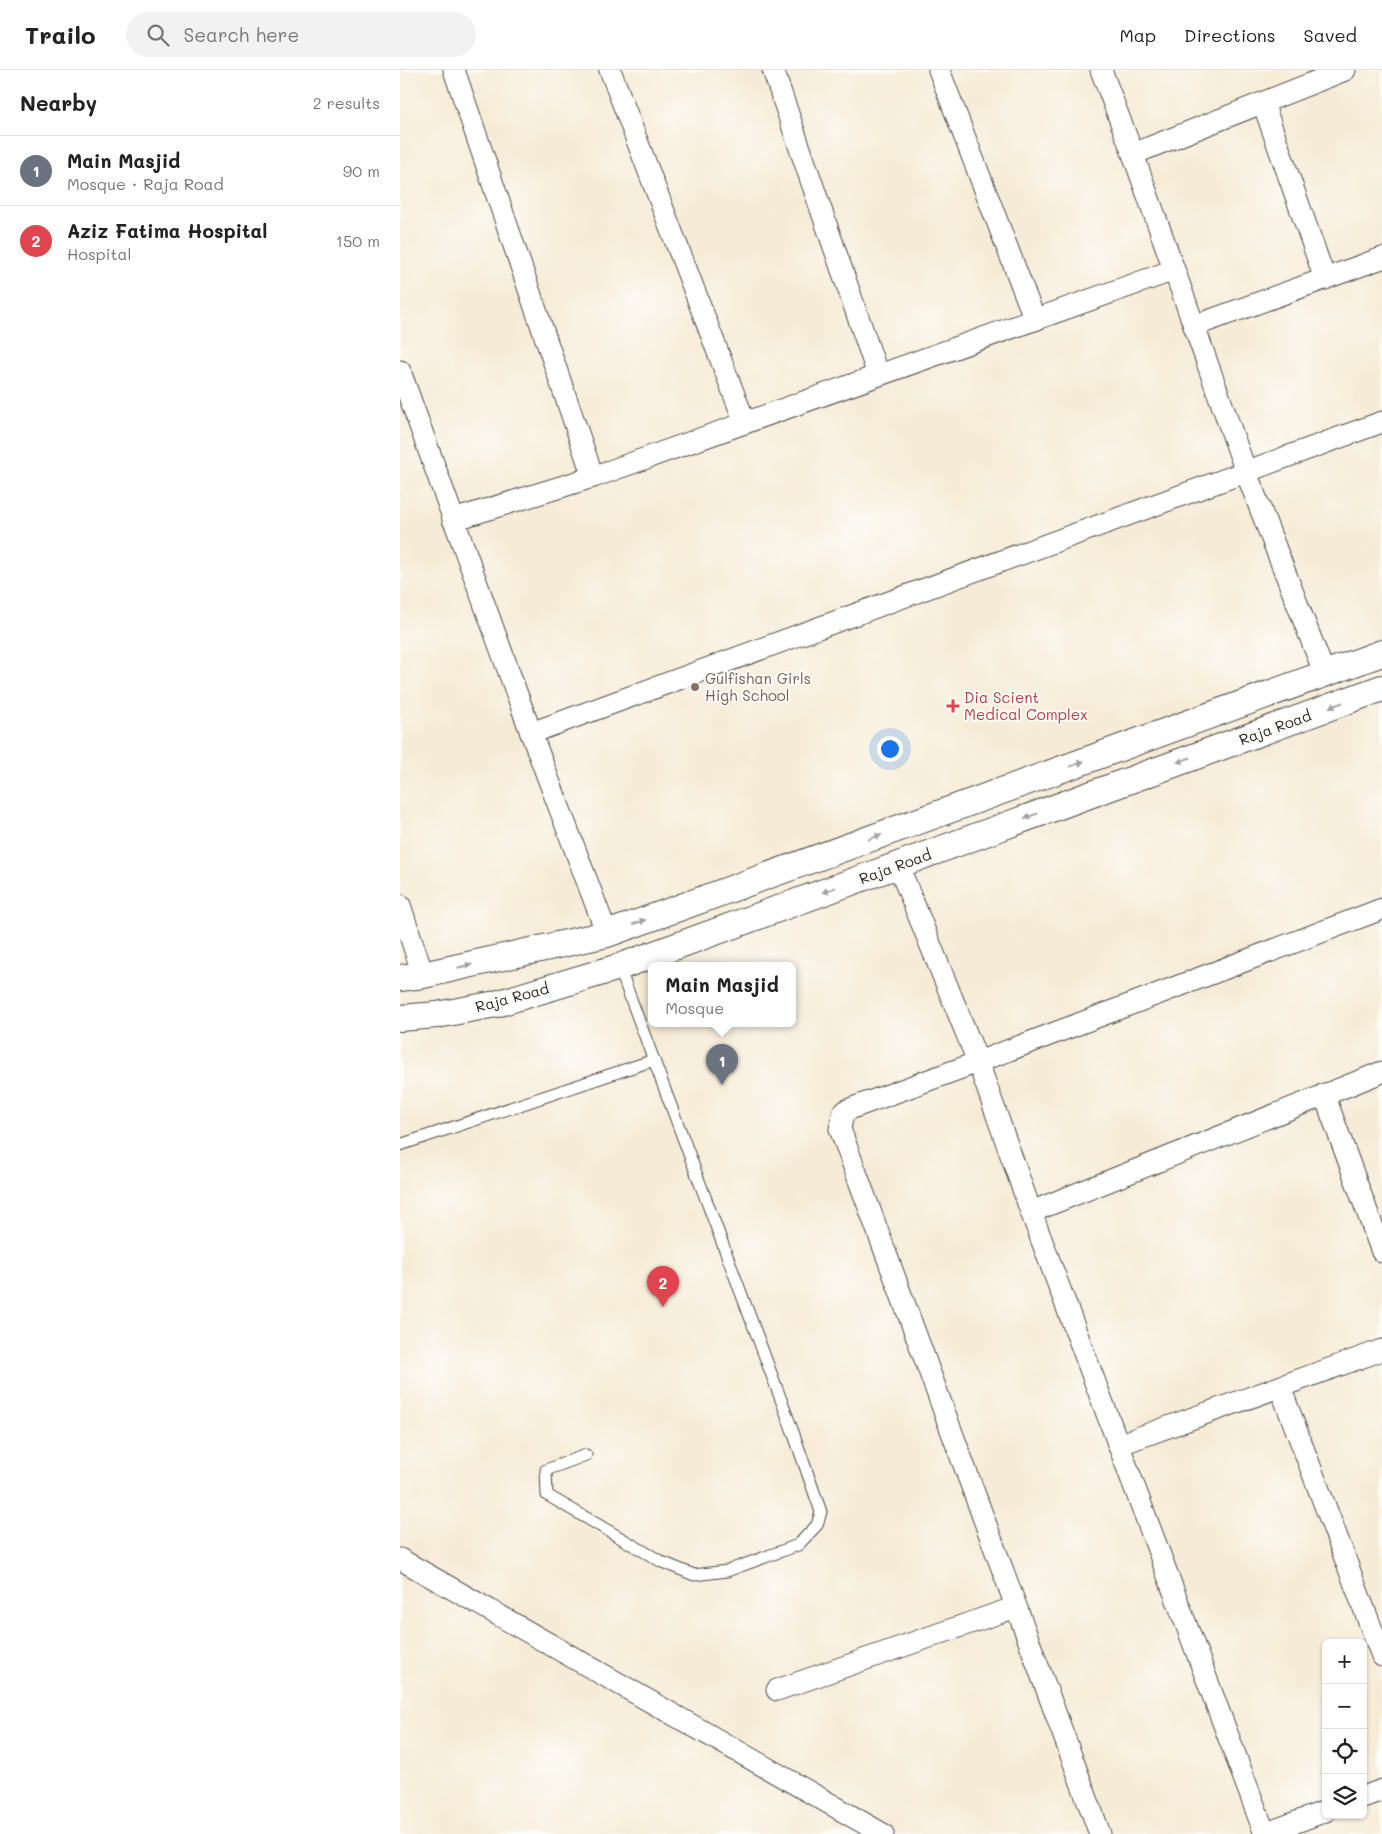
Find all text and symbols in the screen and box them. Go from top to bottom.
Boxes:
search box [126,12,476,57]
text: Trailo [25,19,96,50]
icon: search [144,21,172,49]
text: Search here [184,22,299,47]
text: Map [1119,23,1156,47]
text: Directions [1184,23,1276,47]
text: Saved [1304,23,1357,47]
text: Nearby [20,89,97,116]
text: 2 results [313,92,380,113]
text: Main Masjid [67,148,180,173]
text: 1 [32,160,40,181]
text: 90 m [343,160,380,181]
text: Mosque · Raja Road [67,173,224,194]
text: Aziz Fatima Hospital [67,218,267,243]
text: 2 [32,230,40,251]
text: 150 m [336,230,380,251]
text: Hospital [67,243,131,264]
place label: Gulfishan Girls High School [705,668,811,705]
marker: Gulfishan Girls High School [689,681,701,693]
place label: Dia Scient Medical Complex [964,687,1088,724]
marker: Dia Scient Medical Complex [946,699,960,713]
one-way arrow [1328,701,1343,709]
street label: Raja Road [1236,705,1314,749]
your location [877,736,903,762]
one-way arrow [1176,757,1191,765]
one-way arrow [1070,760,1085,768]
one-way arrow [1023,812,1038,820]
one-way arrow [867,833,882,840]
street label: Raja Road [856,844,934,888]
one-way arrow [821,886,836,894]
one-way arrow [632,918,647,925]
one-way arrow [458,962,473,970]
popup [648,962,796,1027]
text: Main Masjid [665,972,779,997]
street label: Raja Road [473,978,551,1016]
text: Mosque [665,997,724,1018]
pin: 1 [706,1044,738,1085]
pin: 2 [647,1266,679,1307]
map controls [1322,1639,1367,1819]
button: + [1322,1639,1367,1684]
button: − [1322,1684,1367,1729]
button: locate [1322,1729,1367,1774]
button: layers [1322,1774,1367,1819]

